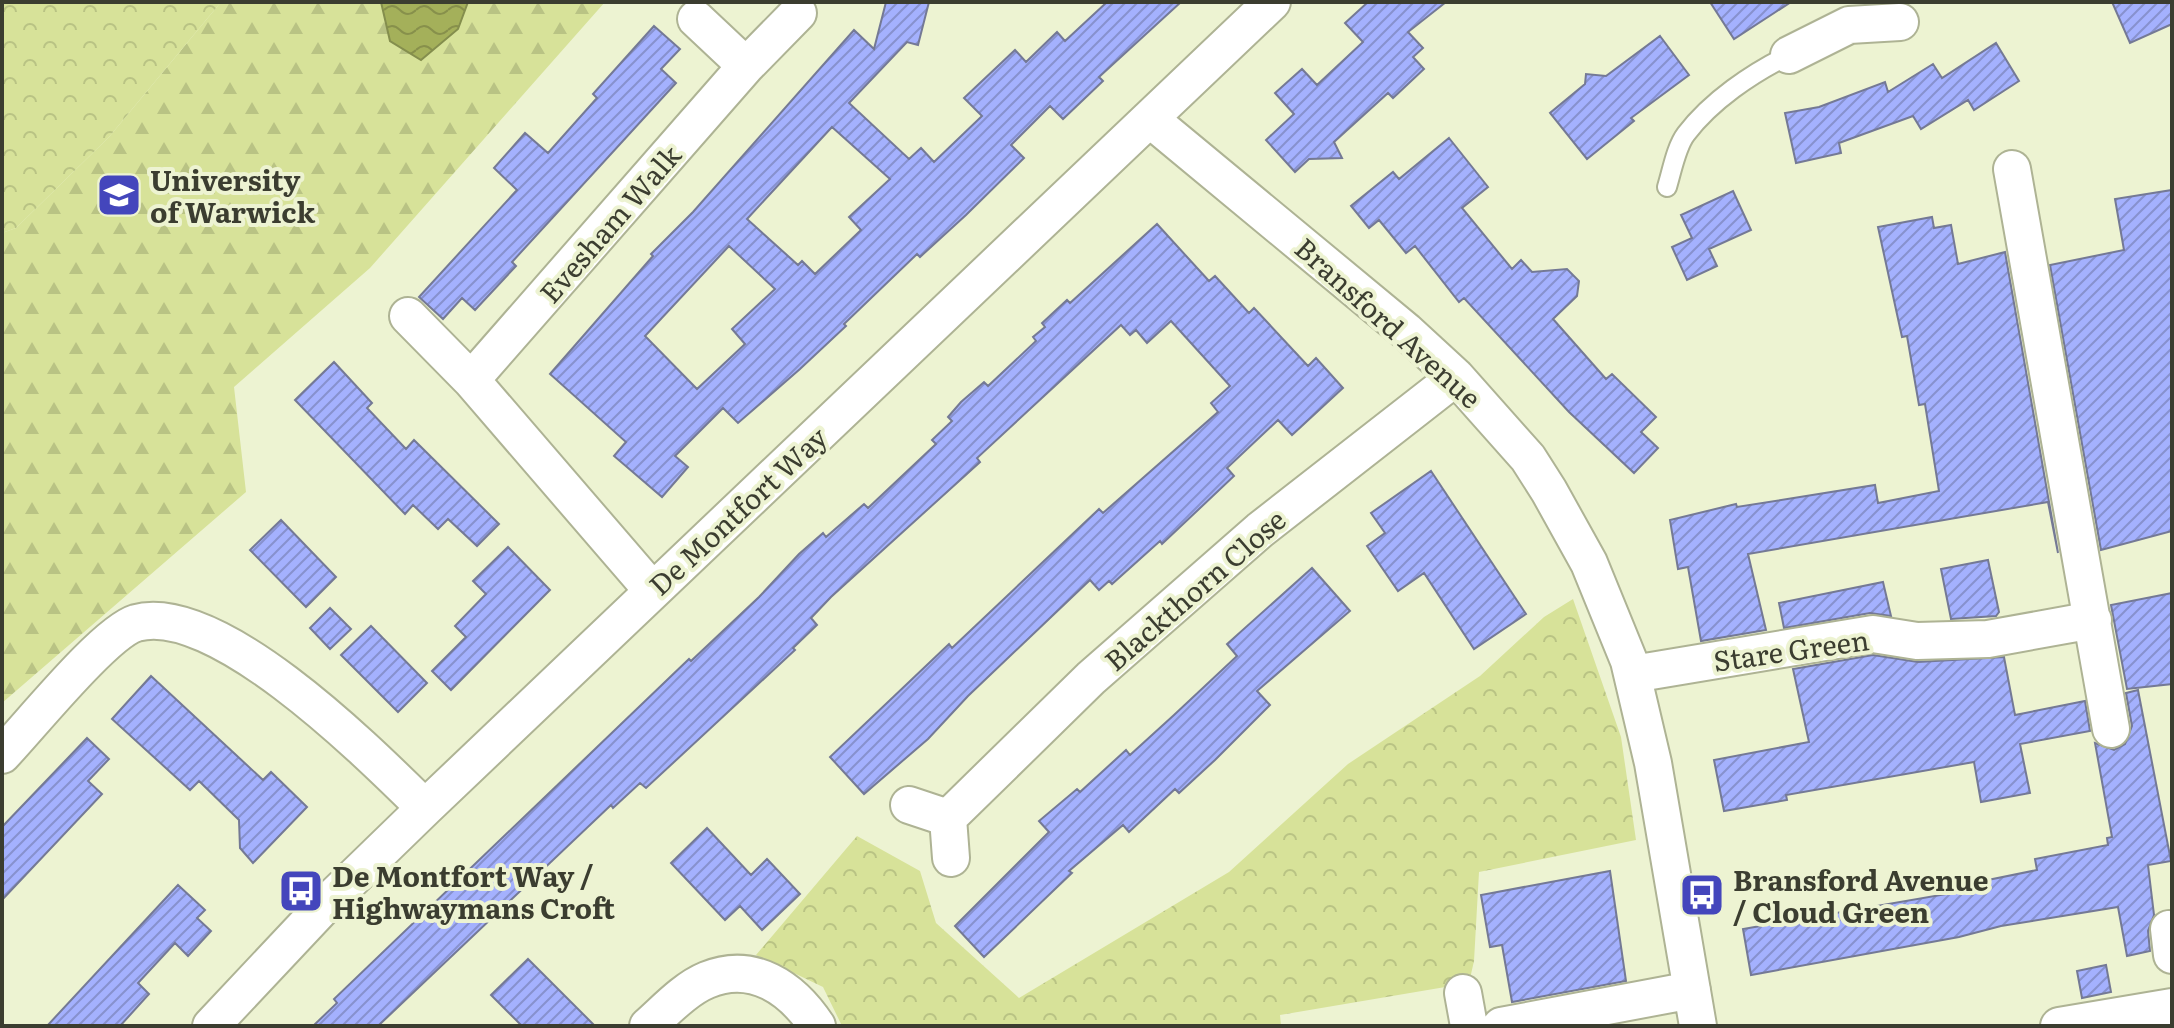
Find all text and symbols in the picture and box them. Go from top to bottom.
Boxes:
street label: Evesham Walk [528,134,690,311]
place label: University of Warwick [150,158,315,232]
school or university icon: University of Warwick [95,171,143,219]
street label: Bransford Avenue [1286,227,1492,417]
street label: De Montfort Way [638,415,836,604]
street label: Blackthorn Close [1094,498,1294,680]
street label: Stare Green [1710,617,1872,681]
place label: De Montfort Way / Highwaymans Croft [332,854,615,928]
place label: Bransford Avenue / Cloud Green [1733,858,1989,932]
bus stop icon: De Montfort Way / Highwaymans Croft [277,867,325,915]
bus stop icon: Bransford Avenue / Cloud Green [1678,871,1726,919]

